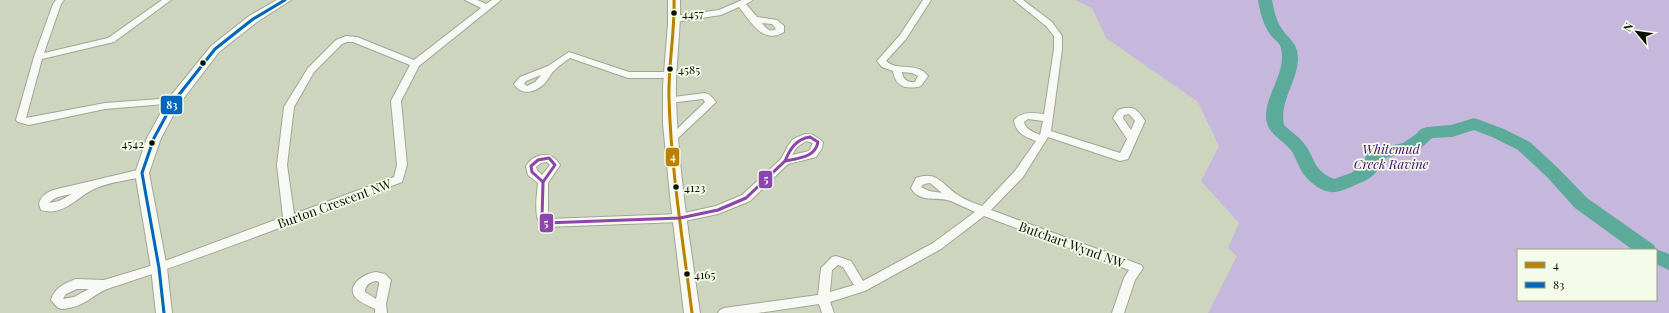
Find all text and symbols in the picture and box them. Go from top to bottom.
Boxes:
place label: 4457 [682,5,704,21]
marker: 4457 [669,8,679,18]
north arrow [1617,12,1657,52]
text: N [1619,20,1636,34]
unlabelled marker [198,58,208,68]
place label: 4585 [678,61,700,77]
marker: 4585 [665,64,675,74]
line badge: 83 [160,95,183,115]
text: 83 [166,97,178,112]
place label: 4542 [121,135,144,151]
marker: 4542 [147,138,157,148]
park label: Whitemud Creek Ravine [1354,140,1429,172]
line badge: 4 [665,147,680,167]
text: 4 [670,149,676,164]
line badge: 5 [758,170,773,189]
text: 5 [763,171,769,186]
street label: Burton Crescent NW [275,174,394,232]
place label: 4123 [684,179,706,195]
marker: 4123 [671,182,681,192]
line badge: 5 [539,213,554,233]
text: 5 [543,215,549,230]
street label: Butchart Wynd NW [1017,217,1127,271]
legend [1517,249,1657,301]
text: 4 [1553,256,1559,272]
place label: 4165 [694,266,716,282]
marker: 4165 [682,269,692,279]
text: 83 [1553,276,1565,292]

